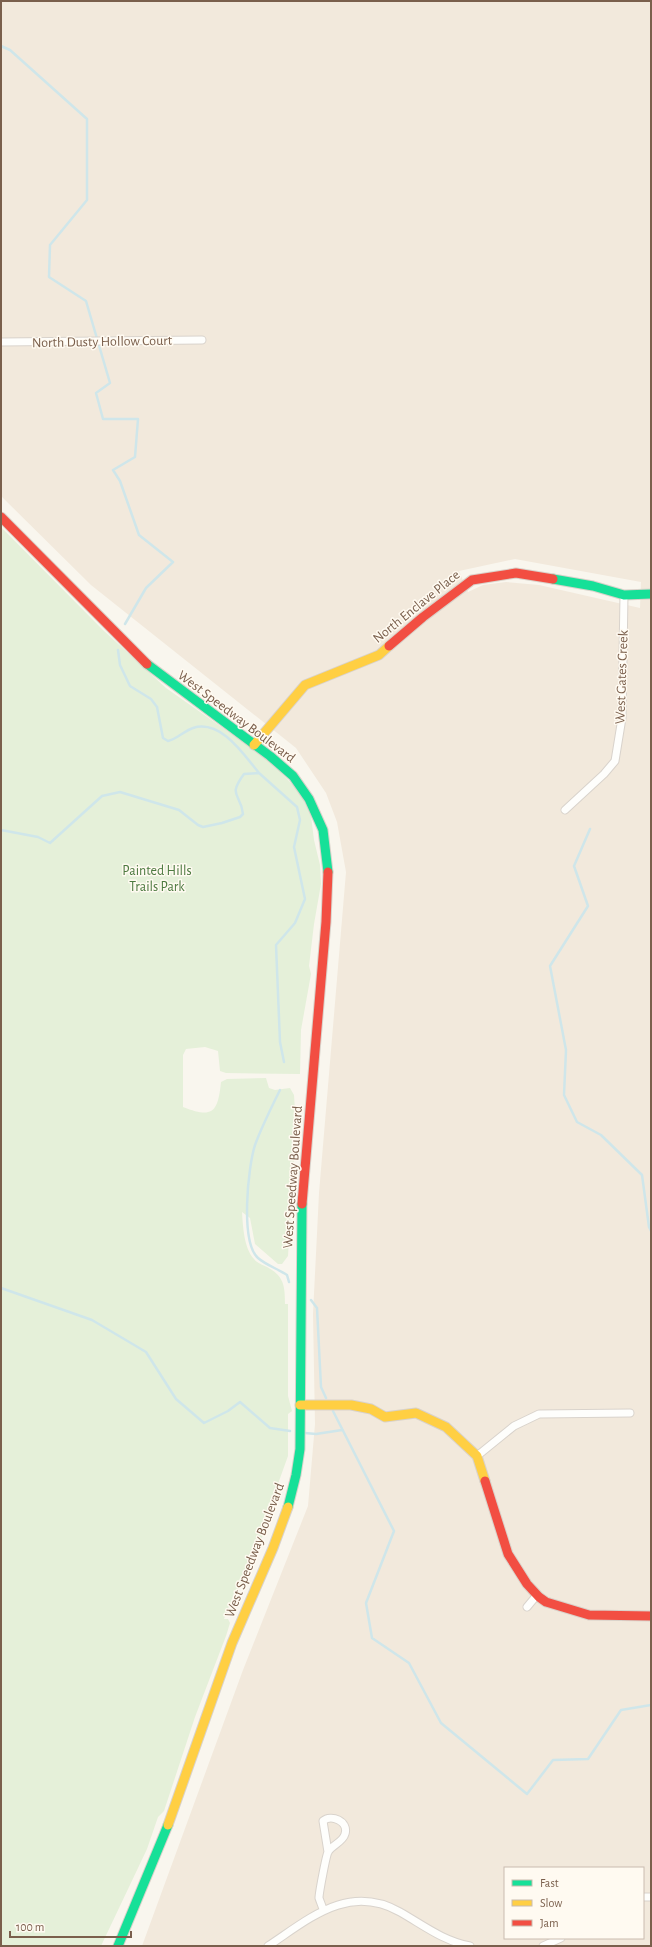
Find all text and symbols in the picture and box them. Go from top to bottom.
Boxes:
street label: North Dusty Hollow Court [32,334,173,350]
street label: North Enclave Place [371,568,463,646]
street label: West Gates Creek [613,629,631,724]
street label: West Speedway Boulevard [175,668,298,765]
park label: Painted Hills Trails Park [122,864,192,894]
street label: West Speedway Boulevard [281,1105,305,1249]
street label: West Speedway Boulevard [223,1481,287,1620]
legend [504,1867,644,1939]
text: Fast [540,1877,559,1889]
text: Slow [540,1897,562,1909]
scale bar [10,1913,131,1939]
text: Jam [540,1917,559,1929]
text: 100 m [16,1921,44,1933]

